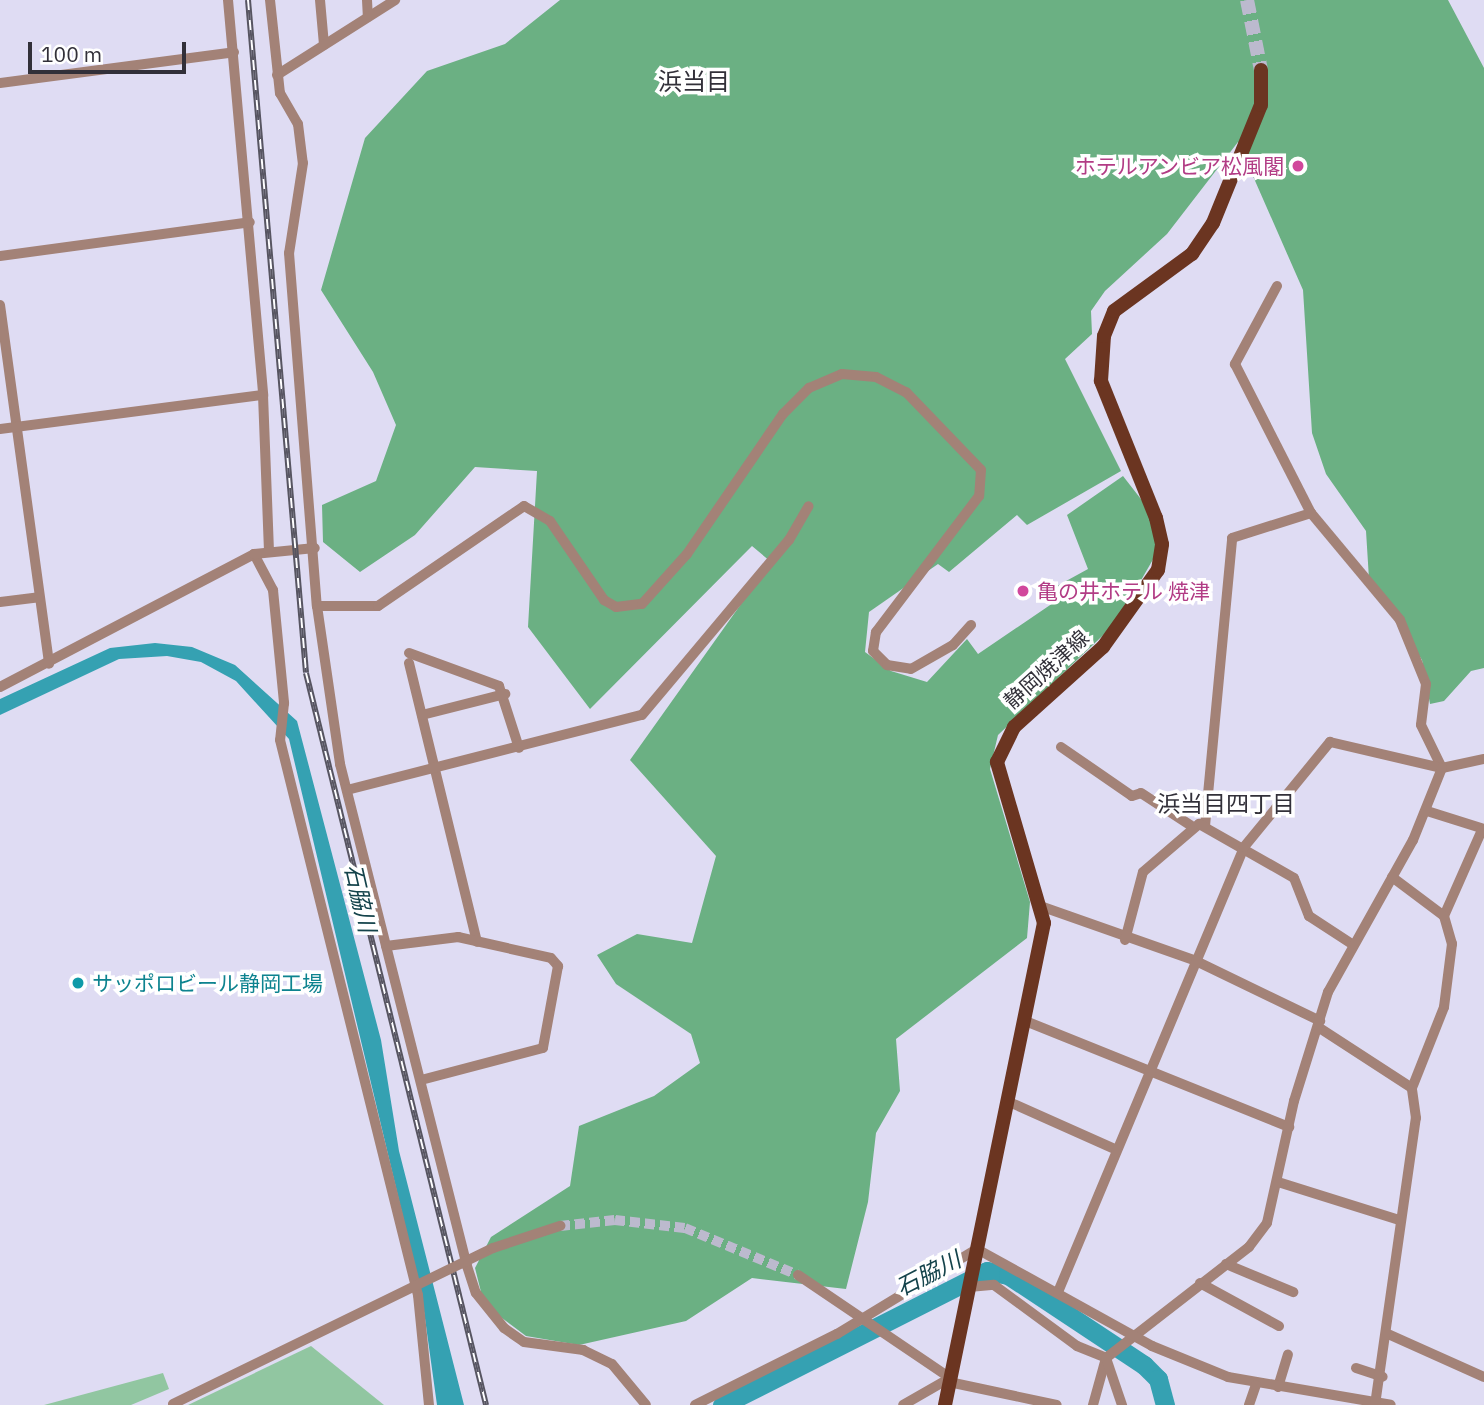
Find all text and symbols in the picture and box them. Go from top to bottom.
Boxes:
scale bar [32,28,189,72]
text: 100 m [41,40,102,68]
district label: 浜当目 [658,68,730,96]
place label: ホテルアンビア松風閣 [1074,153,1284,179]
marker: ホテルアンビア松風閣 [1290,158,1306,174]
place label: 亀の井ホテル 焼津 [1037,578,1210,604]
marker: 亀の井ホテル 焼津 [1015,583,1031,599]
street label: 静岡焼津線 [999,625,1093,713]
district label: 浜当目四丁目 [1157,789,1295,817]
water label: 石脇川 [340,861,382,935]
place label: サッポロビール静岡工場 [92,970,323,996]
marker: サッポロビール静岡工場 [70,975,86,991]
water label: 石脇川 [891,1245,965,1301]

